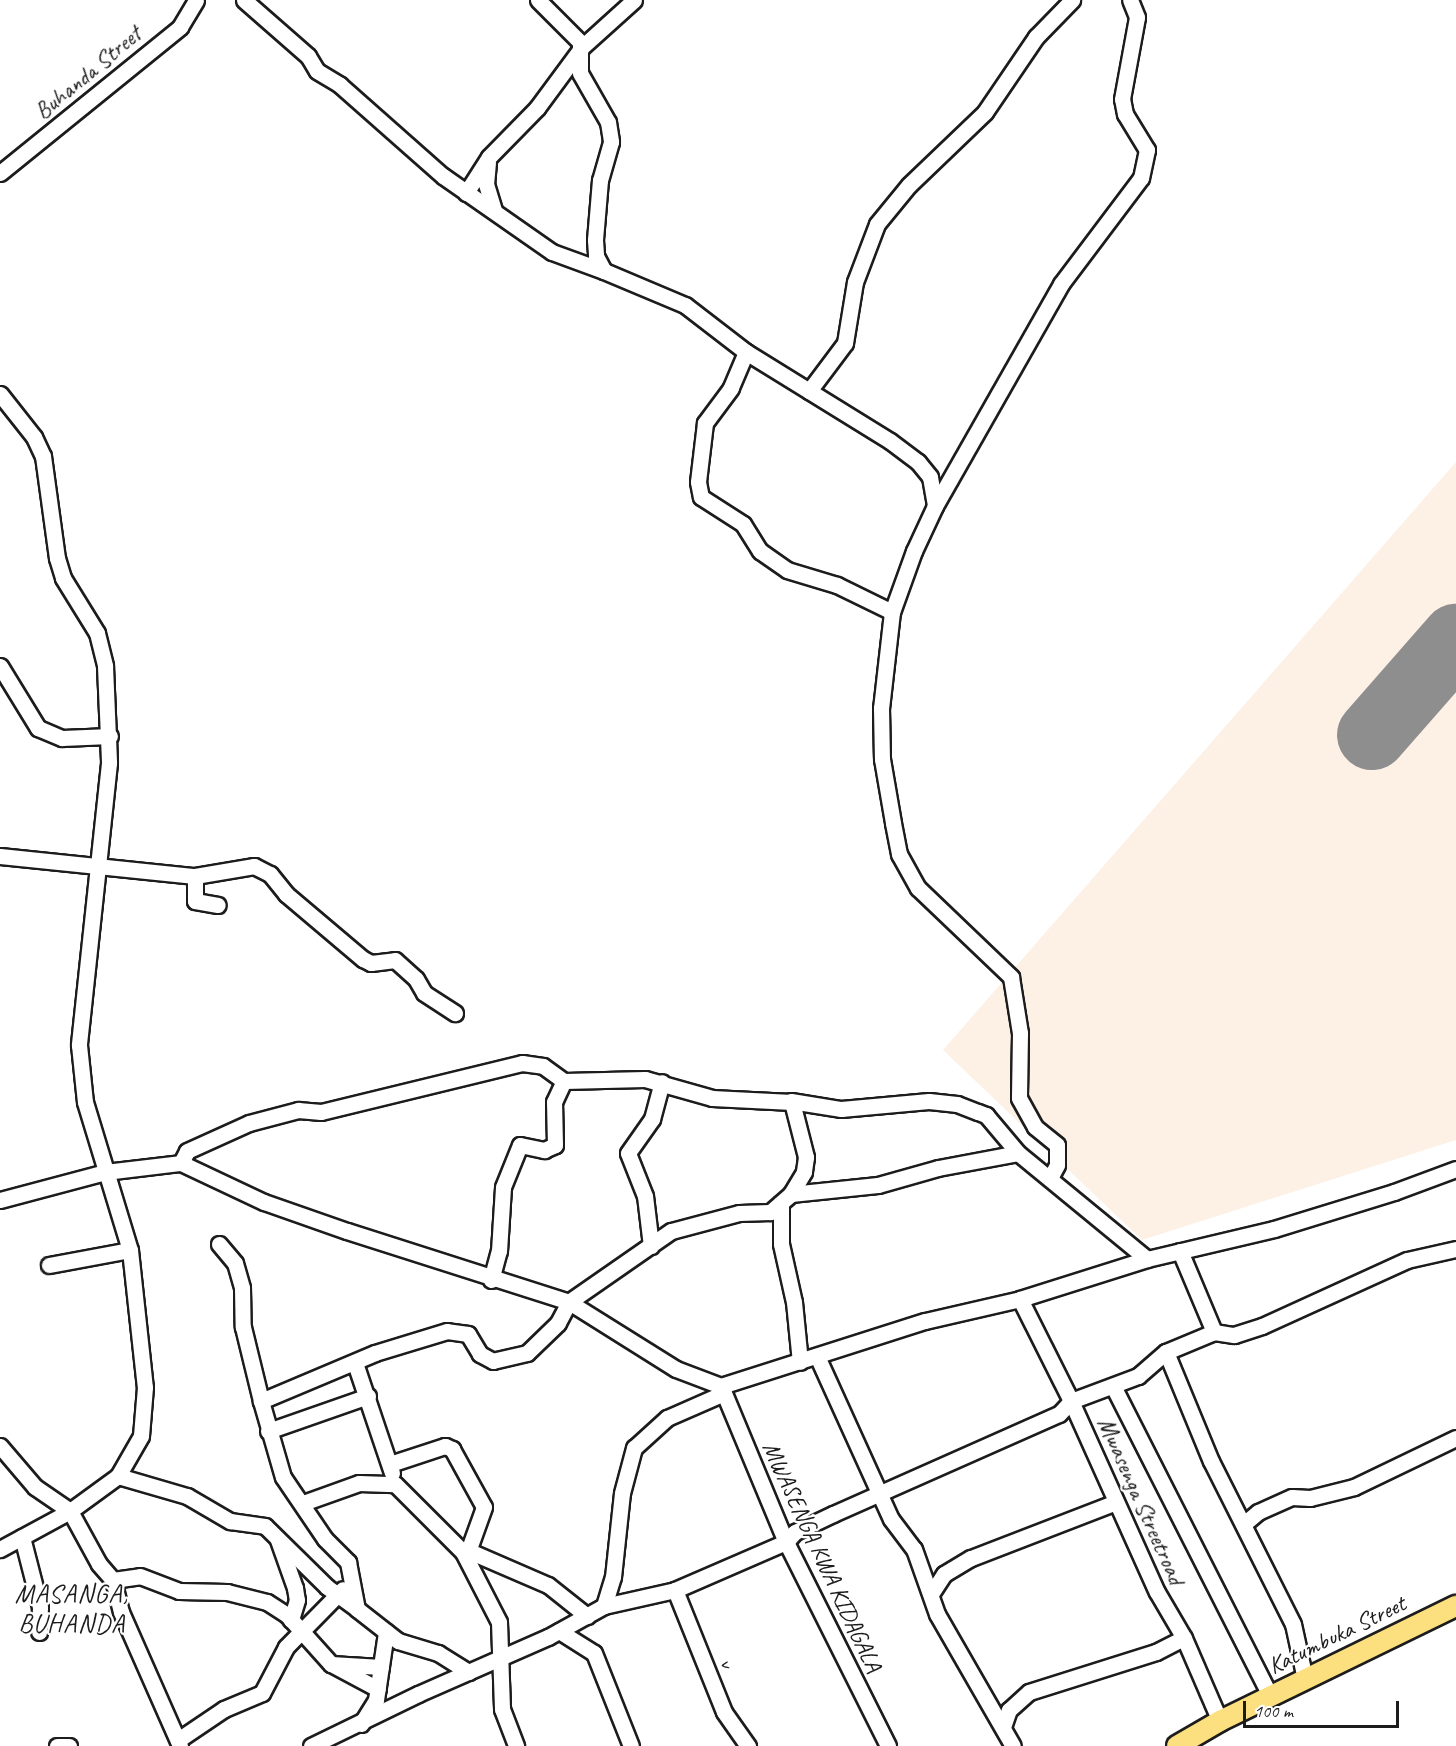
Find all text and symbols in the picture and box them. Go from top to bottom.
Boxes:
street label: Buhanda Street [29,20,147,126]
street label: Mwasenga Streetroad [1091,1413,1191,1589]
street label: MWASENGA KWA KIDAGALA [756,1436,888,1678]
district label: MASANGA, BUHANDA [16,1578,128,1640]
street label: Katumbuka Street [1263,1589,1411,1681]
street label: v [712,1654,742,1672]
scale bar [1246,1689,1402,1727]
text: 100 m [1254,1700,1293,1722]

